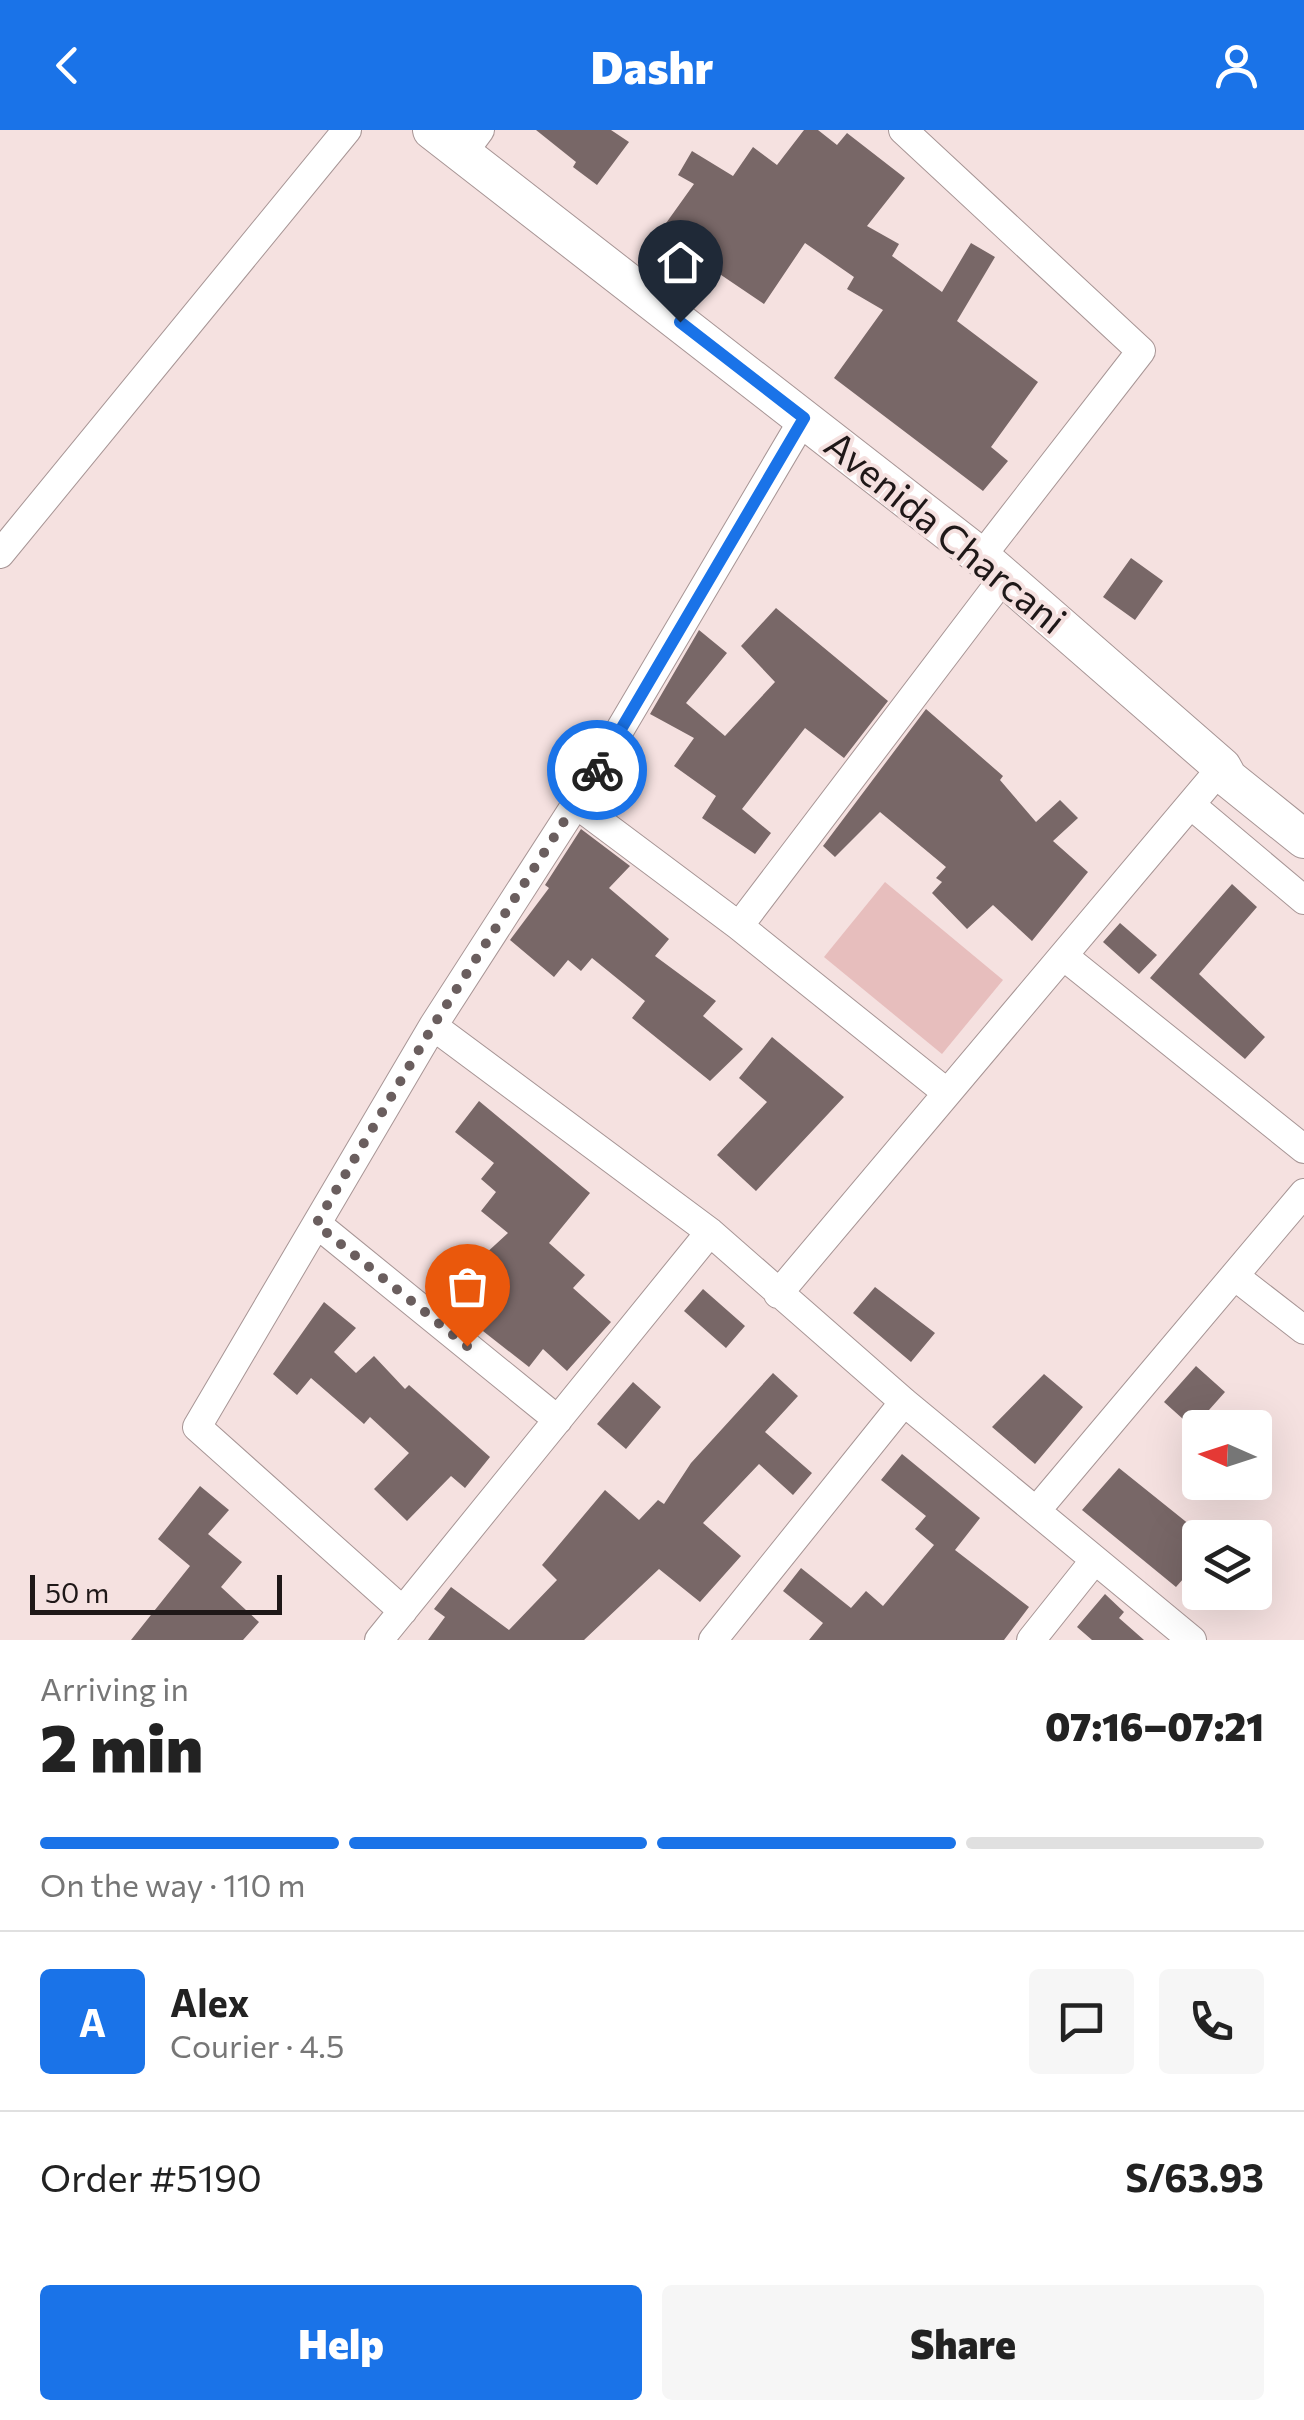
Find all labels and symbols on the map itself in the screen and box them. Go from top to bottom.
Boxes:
pin [638,220,723,323]
street label: Avenida Charcani [816,419,1077,643]
courier [547,720,647,820]
pin [425,1244,510,1347]
north arrow [1182,1410,1272,1500]
scale bar [30,1570,282,1614]

